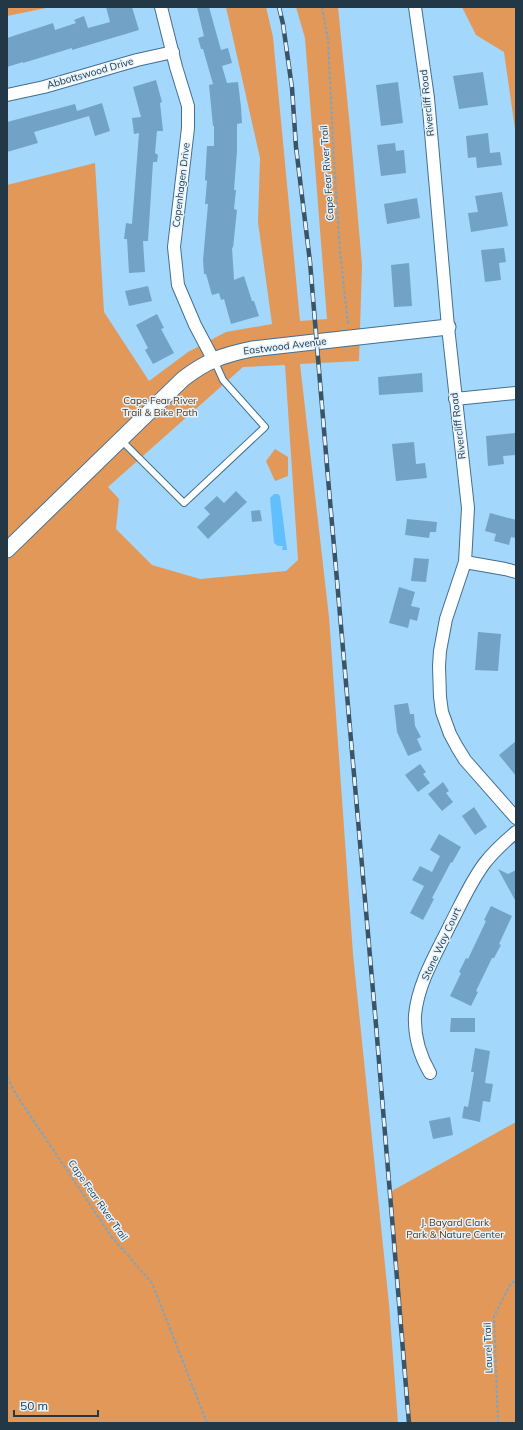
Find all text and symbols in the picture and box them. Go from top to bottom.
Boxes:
street label: Abbottswood Drive [45,54,135,92]
street label: Rivercliff Road [417,69,437,137]
street label: Cape Fear River Trail [317,125,337,221]
street label: Copenhagen Drive [169,142,193,228]
street label: Eastwood Avenue [243,334,327,358]
street label: Rivercliff Road [447,392,469,460]
park label: Cape Fear River Trail & Bike Path [122,394,198,419]
street label: Stone Way Court [418,905,464,983]
street label: Cape Fear River Trail [65,1157,131,1243]
park label: J. Bayard Clark Park & Nature Center [406,1216,504,1241]
street label: Laurel Trail [481,1322,495,1374]
scale bar [14,1392,98,1418]
text: 50 m [20,1398,48,1413]

